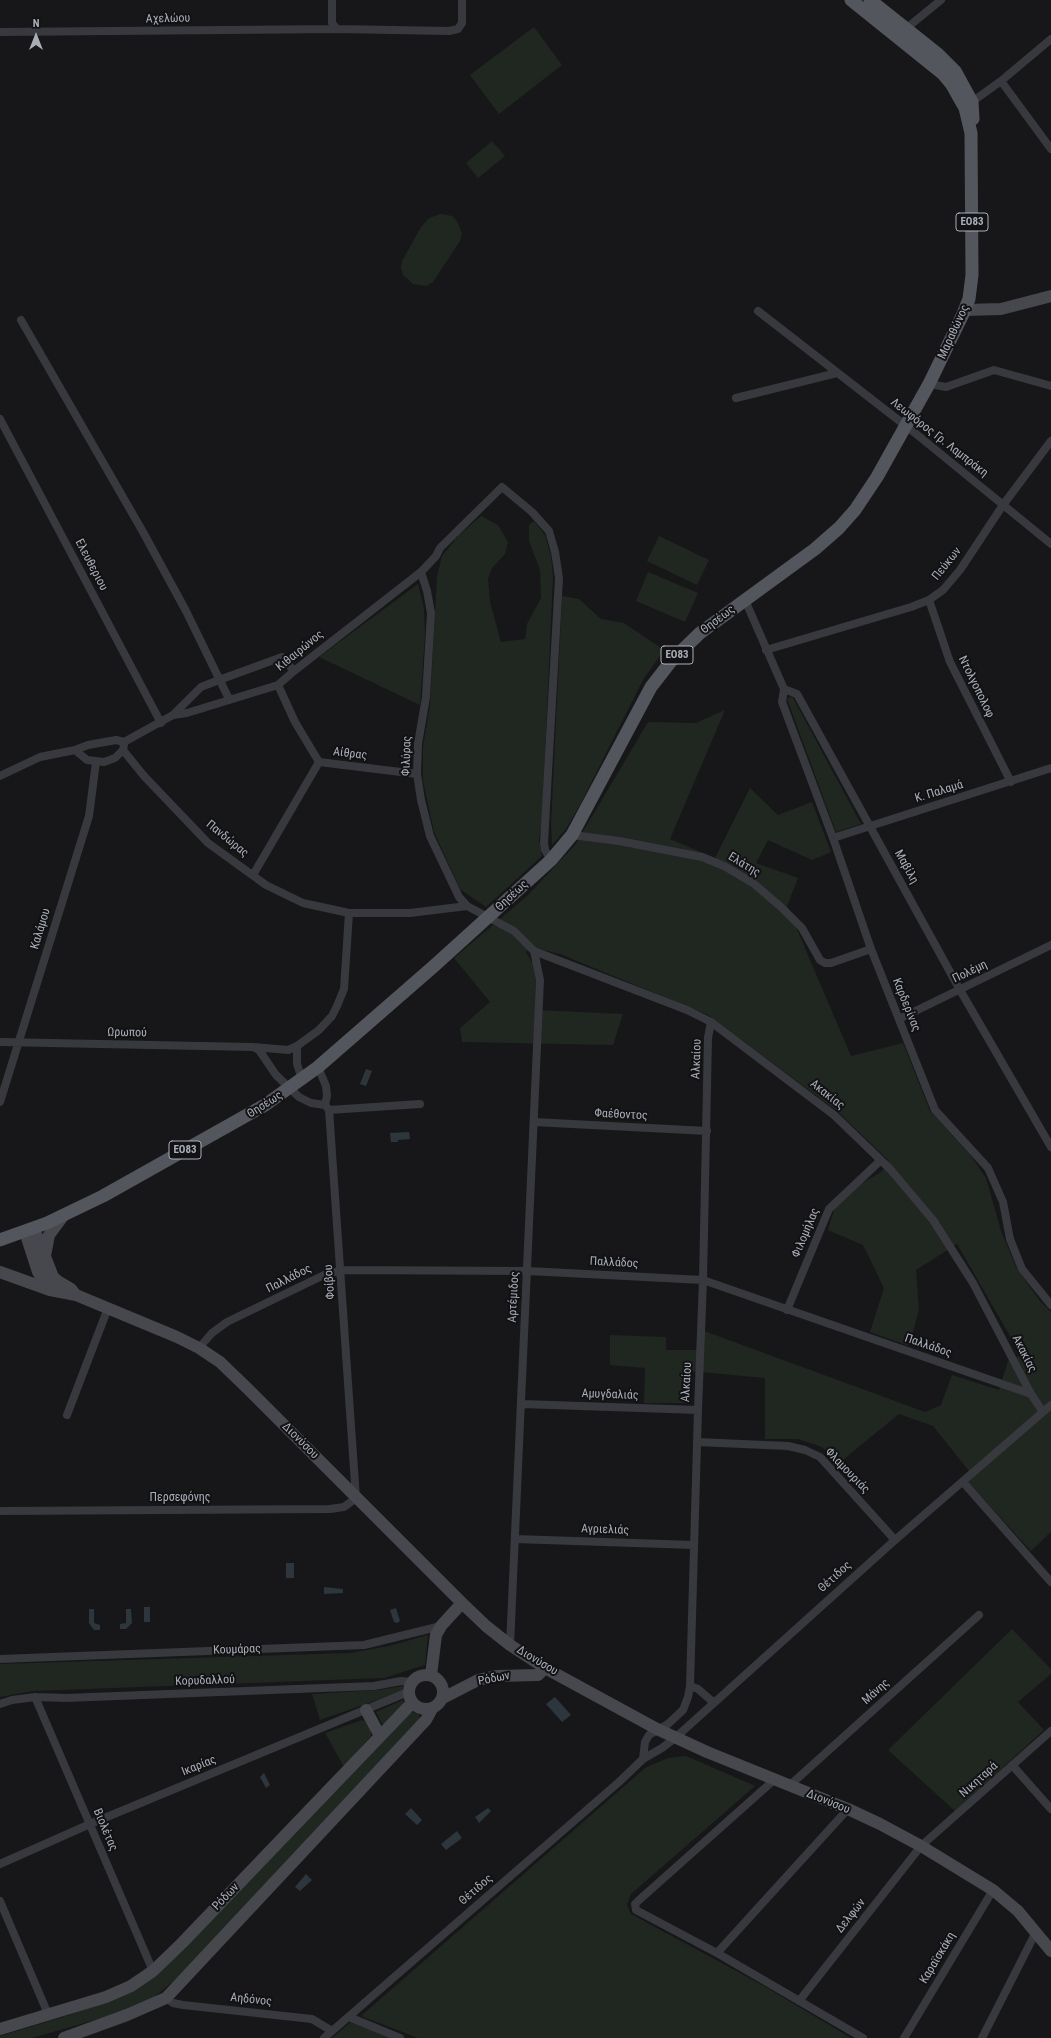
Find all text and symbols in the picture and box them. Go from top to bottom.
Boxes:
street label: Αχελώου [146,11,190,27]
north arrow [16,16,56,56]
text: N [33,17,39,30]
road number: ΕΟ83 [956,213,988,231]
street label: Μαραθώνος [935,303,973,361]
street label: Λεωφόρος Γρ. Λαμπράκη [887,395,991,481]
street label: Ελευθεριου [71,537,111,593]
street label: Πεύκων [929,545,965,583]
street label: Θησέως [698,603,738,637]
street label: Κιθαιρώνος [273,628,327,674]
road number: ΕΟ83 [661,646,693,664]
street label: Ντολγοπολοφ [955,654,997,720]
street label: Φιλύρας [399,736,415,776]
street label: Αίθρας [332,745,368,763]
street label: Κ. Παλαμά [913,778,965,806]
street label: Πανδώρας [203,817,251,861]
street label: Μαβίλη [891,847,921,887]
street label: Ελάτης [725,850,763,880]
street label: Θησέως [493,877,531,915]
street label: Καλάμου [28,907,54,951]
street label: Πολέμη [950,957,990,987]
street label: Καρδερίνας [889,976,923,1034]
street label: Ωρωπού [107,1025,147,1041]
street label: Αλκαίου [689,1039,705,1079]
street label: Ακακίας [807,1077,847,1113]
street label: Θησέως [245,1088,285,1122]
street label: Φαέθοντος [594,1106,648,1124]
road number: ΕΟ83 [169,1141,201,1159]
street label: Φιλομήλας [789,1206,823,1260]
street label: Παλλάδος [589,1255,639,1271]
street label: Παλλάδος [264,1261,314,1297]
street label: Φοίβου [322,1264,338,1300]
street label: Αρτέμιδος [505,1271,523,1323]
street label: Παλλάδος [903,1331,953,1361]
street label: Ακακίας [1009,1333,1039,1375]
street label: Αλκαίου [679,1362,695,1402]
street label: Αμυγδαλιάς [581,1387,639,1403]
street label: Διονύσου [279,1420,321,1462]
street label: Φλαμουριάς [822,1445,872,1497]
street label: Περσεφόνης [150,1491,210,1505]
street label: Αγριελιάς [581,1522,629,1538]
street label: Θέτιδος [815,1558,855,1596]
street label: Κουμάρας [213,1642,261,1658]
street label: Διονύσου [514,1643,560,1679]
street label: Ρόδων [477,1669,511,1689]
street label: Κορυδαλλού [175,1673,235,1689]
street label: Μάνης [859,1676,893,1708]
street label: Ικαρίας [180,1753,218,1779]
street label: Νικηταρά [957,1759,1001,1801]
street label: Διονύσου [804,1787,852,1817]
street label: Βιολέτας [90,1807,120,1853]
street label: Θέτιδος [456,1872,496,1908]
street label: Ρόδων [210,1880,242,1914]
street label: Δελφών [833,1896,869,1936]
street label: Καραϊσκάκη [917,1930,959,1986]
street label: Αηδόνος [230,1991,272,2009]

